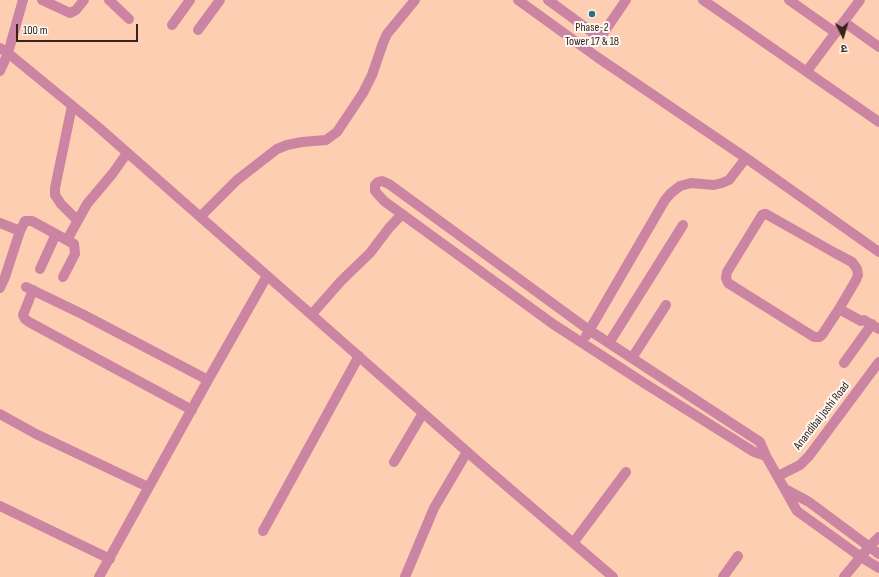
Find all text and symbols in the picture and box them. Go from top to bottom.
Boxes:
marker: Phase-2 Tower 17 & 18 [587,9,597,19]
scale bar [18,16,140,42]
north arrow [823,16,863,56]
place label: Phase-2 Tower 17 & 18 [565,21,619,49]
text: 100 m [23,23,48,38]
text: उ [840,42,848,55]
street label: Anandibai Joshi Road [791,379,853,453]

